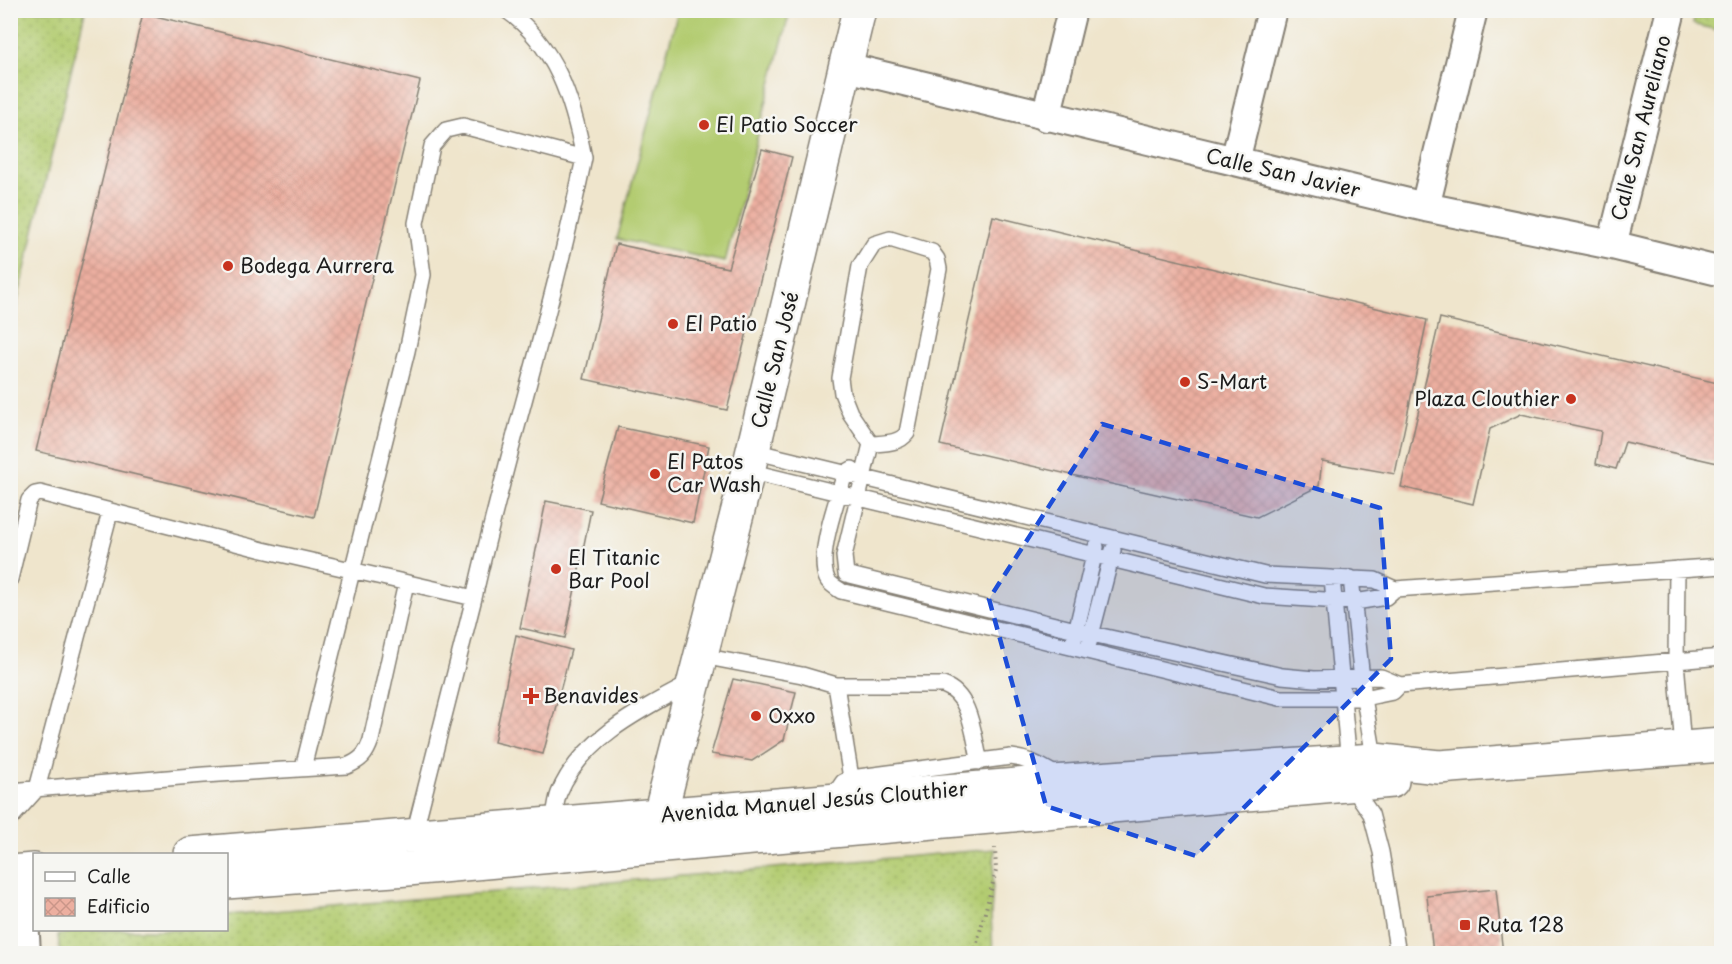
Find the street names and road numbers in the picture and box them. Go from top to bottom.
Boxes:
street label: Calle San Aureliano [1602,32,1678,224]
street label: Calle San Javier [1203,140,1364,205]
street label: Calle San José [743,288,806,431]
street label: Avenida Manuel Jesús Clouthier [659,773,969,829]

